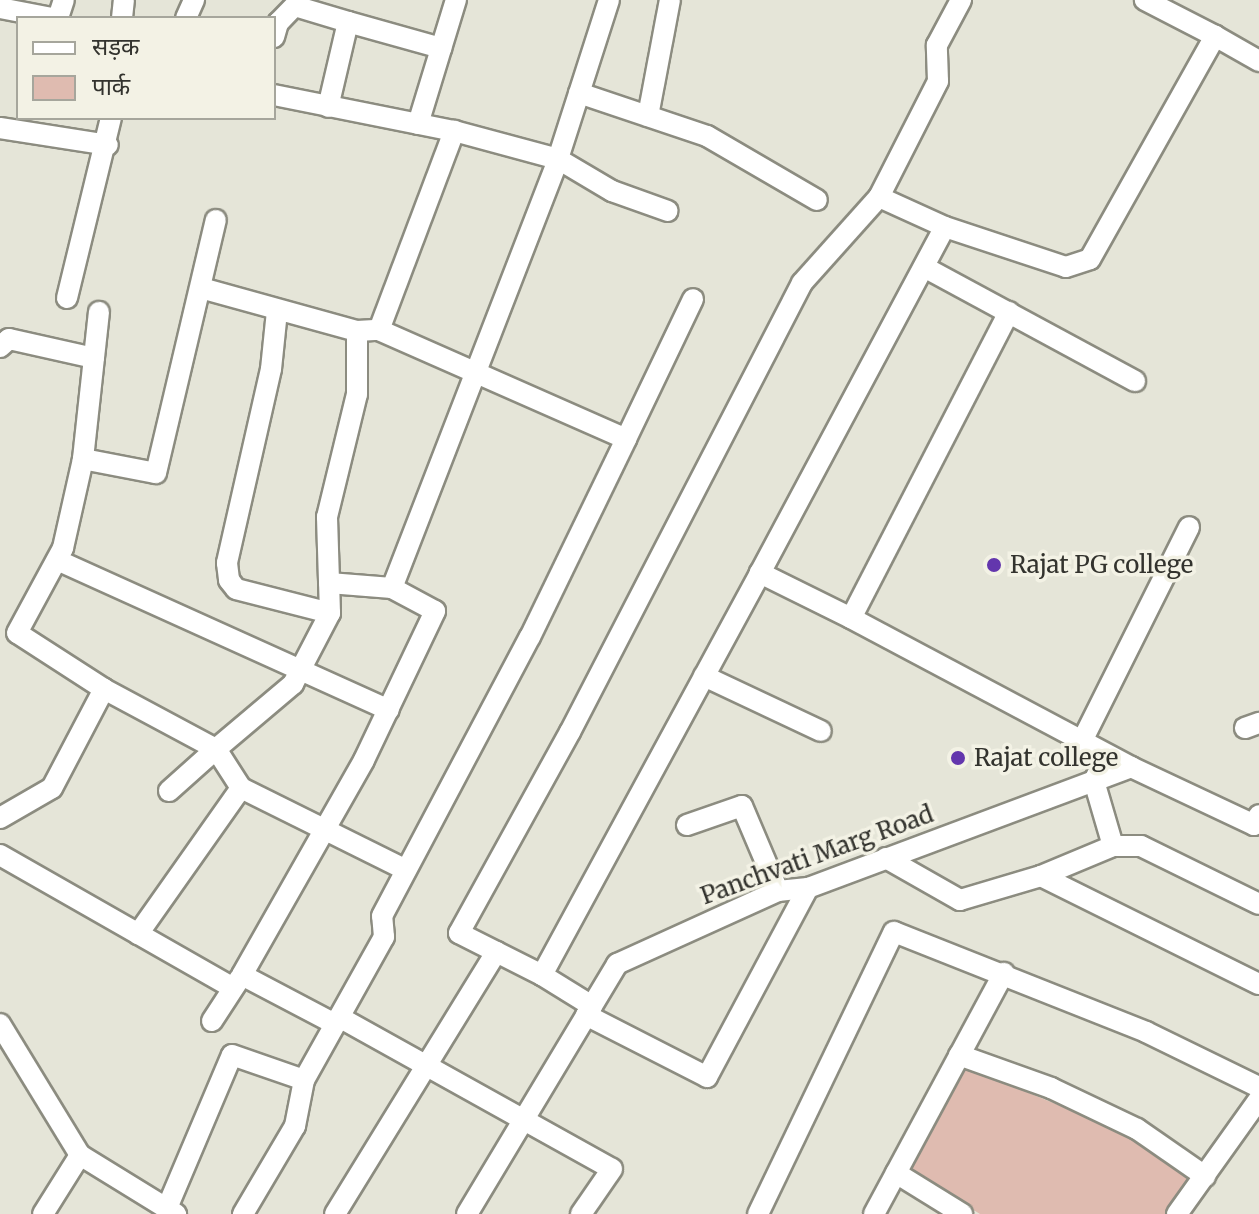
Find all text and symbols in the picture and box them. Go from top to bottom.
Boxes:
legend [16,16,276,120]
text: सड़क [92,31,140,62]
text: पार्क [92,71,130,102]
place label: Rajat PG college [1010,551,1193,579]
marker: Rajat PG college [985,556,1003,574]
place label: Rajat college [974,744,1118,772]
marker: Rajat college [949,749,967,767]
street label: Panchvati Marg Road [697,799,937,911]

